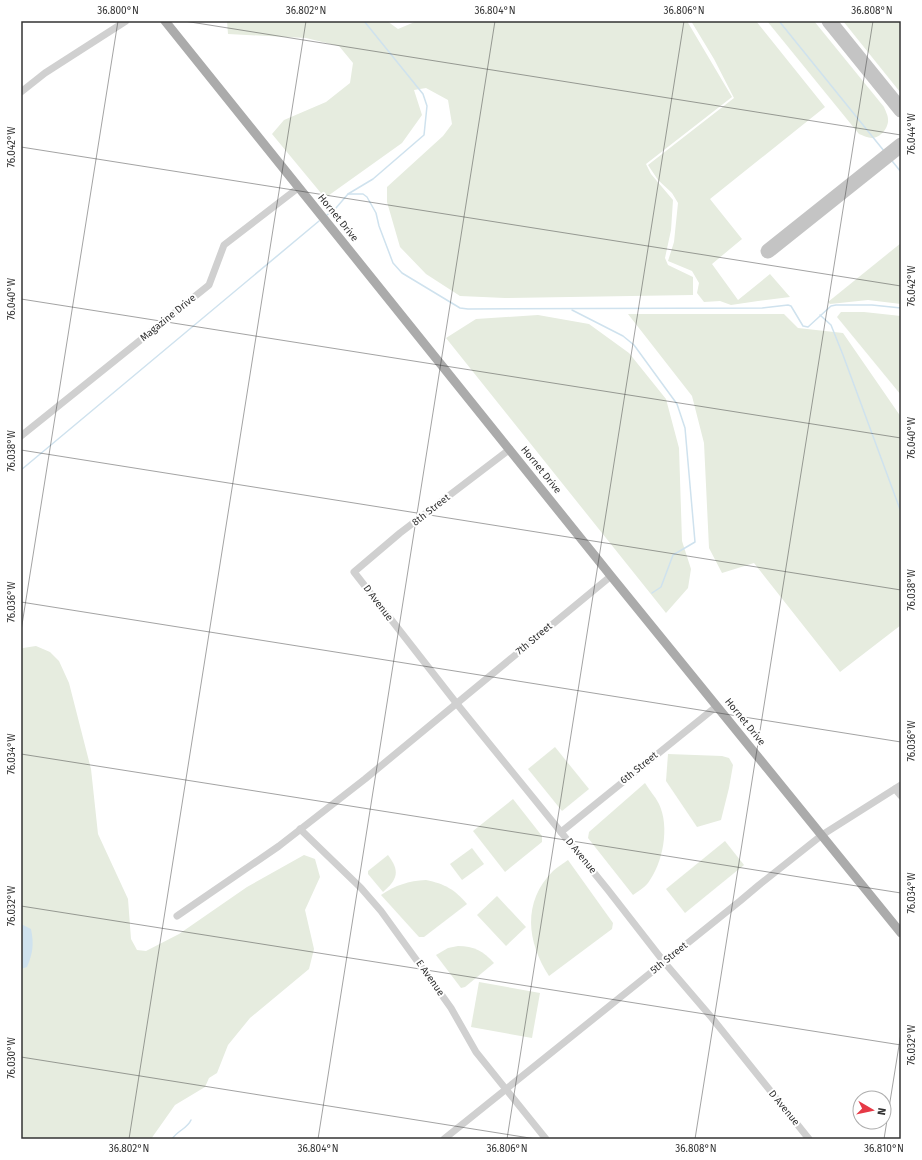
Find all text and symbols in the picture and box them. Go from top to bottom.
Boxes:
text: 36.800°N [97,5,139,17]
text: 36.802°N [286,5,326,17]
text: 36.804°N [474,5,516,17]
text: 36.806°N [663,5,705,17]
text: 36.808°N [851,5,893,17]
text: 76.044°W [906,112,918,155]
text: 76.042°W [6,126,18,167]
street label: Hornet Drive [315,192,361,244]
text: 76.042°W [906,265,918,306]
text: 76.040°W [6,277,18,320]
street label: Magazine Drive [138,292,198,344]
text: 76.040°W [906,416,918,459]
text: 76.038°W [6,430,18,472]
street label: Hornet Drive [518,444,564,496]
street label: 8th Street [410,491,453,529]
text: 76.038°W [906,569,918,611]
text: 76.036°W [6,581,18,623]
street label: D Avenue [360,583,396,623]
street label: 7th Street [513,620,555,658]
street label: Hornet Drive [722,696,768,748]
text: 76.036°W [906,720,918,762]
text: 76.034°W [6,733,18,775]
street label: 6th Street [618,749,660,787]
street label: D Avenue [563,836,599,876]
text: 76.034°W [906,872,918,914]
text: 76.032°W [6,885,18,926]
street label: 5th Street [648,939,690,977]
street label: E Avenue [413,958,447,998]
text: 76.032°W [906,1024,918,1065]
text: 76.030°W [6,1037,18,1079]
street label: D Avenue [766,1088,802,1128]
north arrow [852,1090,892,1130]
text: N [874,1107,888,1116]
text: 36.802°N [109,1143,149,1155]
text: 36.804°N [297,1143,339,1155]
text: 36.806°N [486,1143,528,1155]
text: 36.808°N [675,1143,717,1155]
text: 36.810°N [864,1143,904,1155]

